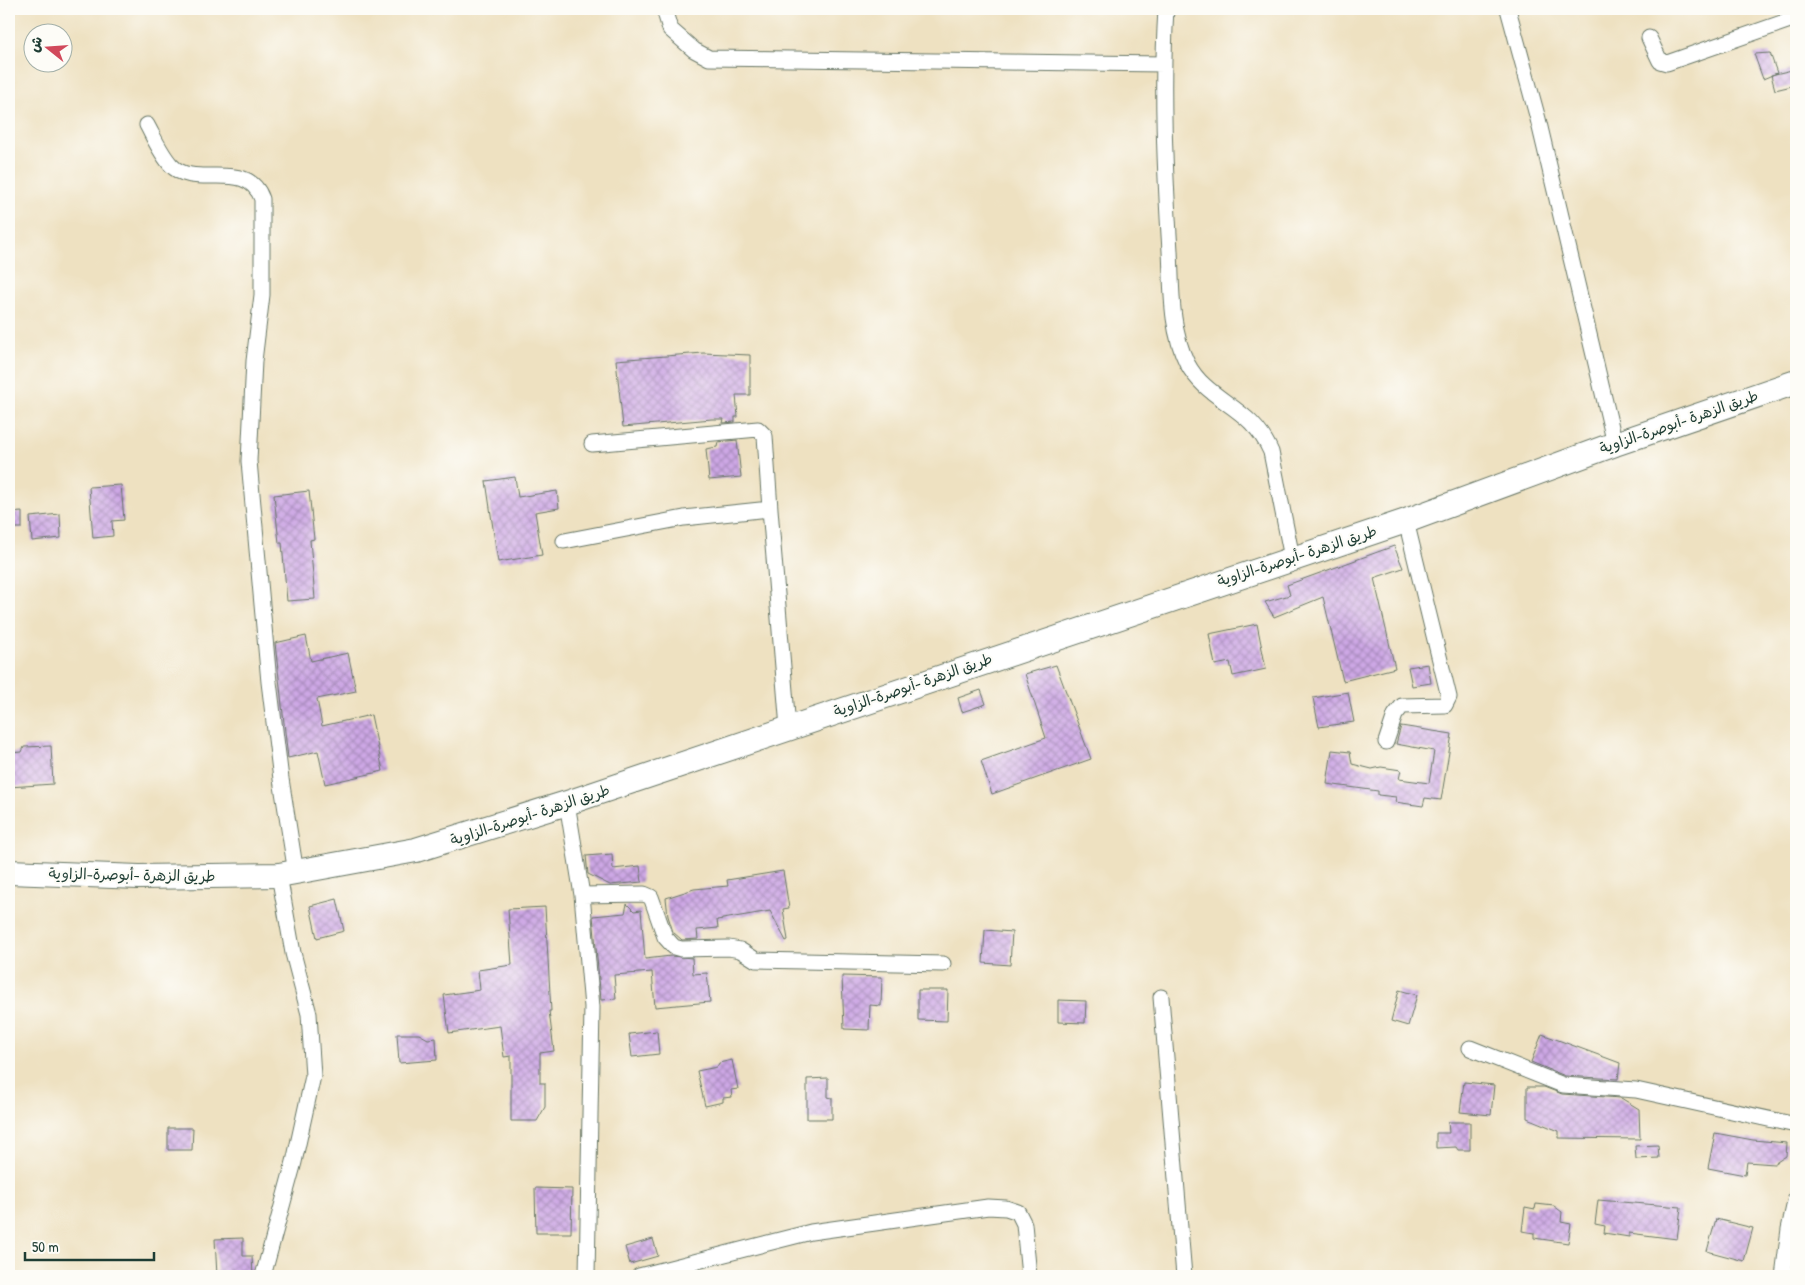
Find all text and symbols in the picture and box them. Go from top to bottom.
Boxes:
north arrow [22,22,72,72]
text: ش [24,34,46,54]
street label: طريق الزهرة -أبوصرة-الزاوية [1597,384,1761,459]
street label: طريق الزهرة -أبوصرة-الزاوية [1214,520,1379,591]
street label: طريق الزهرة -أبوصرة-الزاوية [831,647,995,722]
street label: طريق الزهرة -أبوصرة-الزاوية [447,779,612,850]
street label: طريق الزهرة -أبوصرة-الزاوية [49,863,215,886]
scale bar [25,1230,154,1262]
text: 50 m [32,1236,59,1257]

